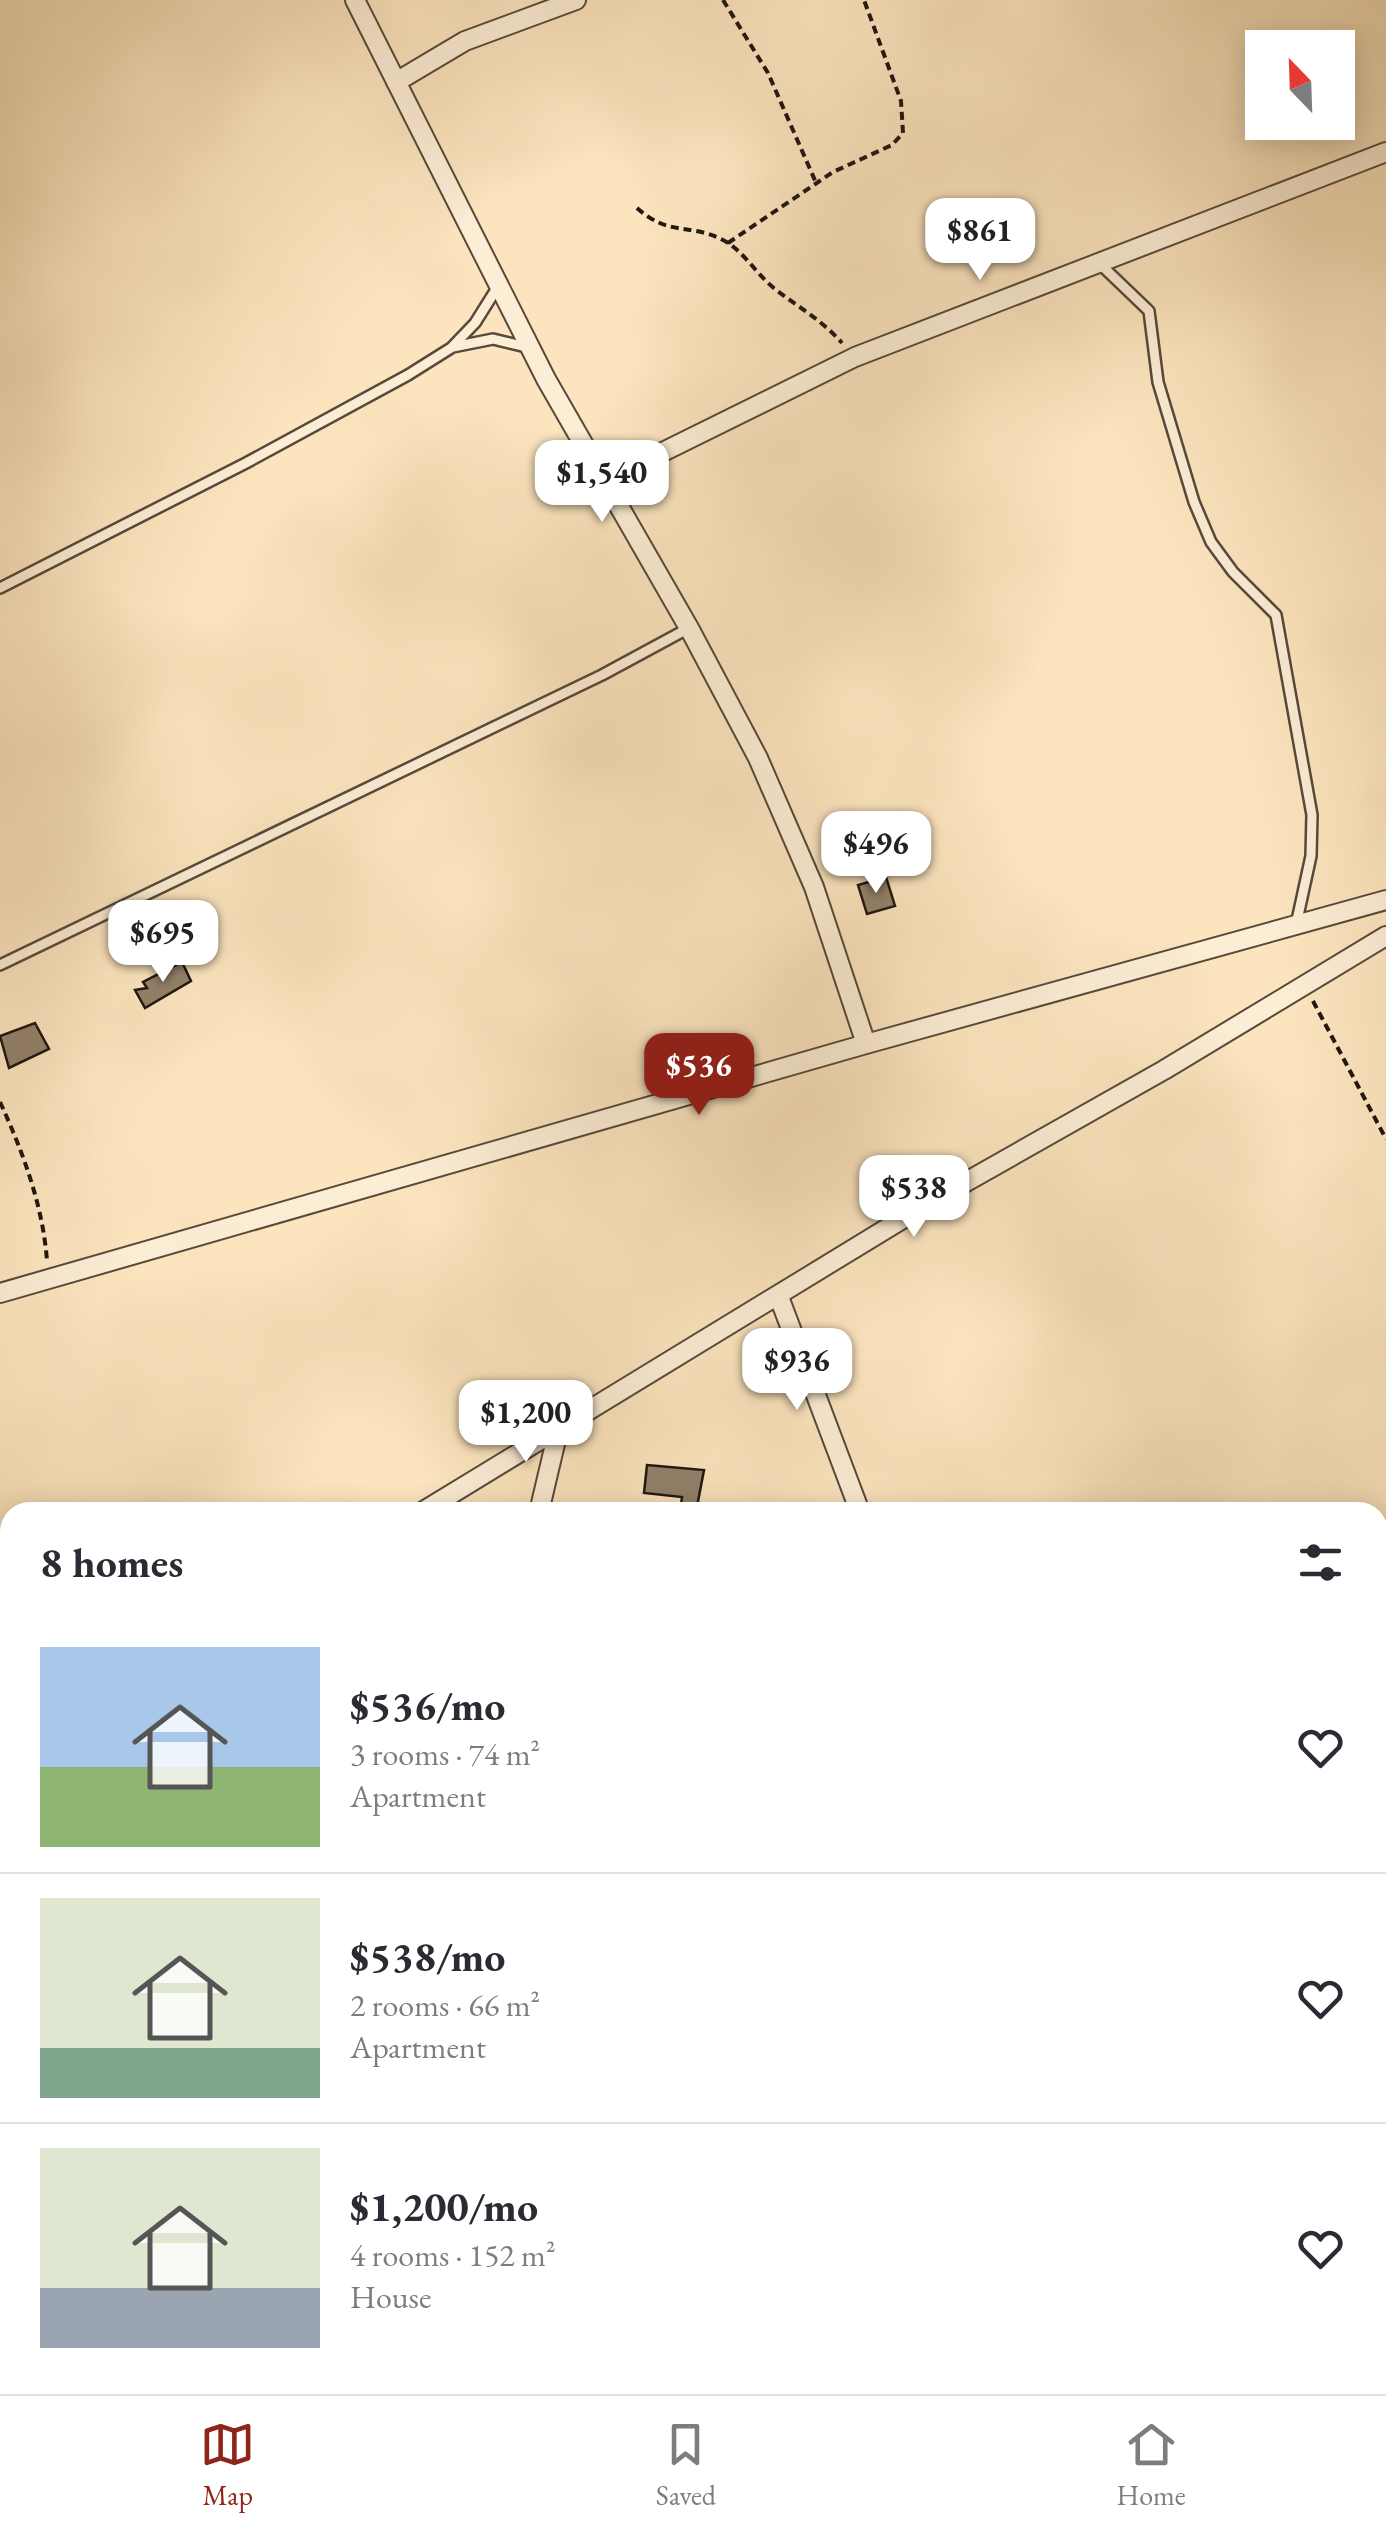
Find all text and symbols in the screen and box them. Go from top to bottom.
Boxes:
north arrow [1245,30,1355,140]
map controls [1245,30,1355,140]
pin: $861 [921,198,1039,283]
text: $861 [947,209,1013,251]
pin: $1,540 [521,440,683,525]
text: $1,540 [557,451,647,493]
pin: $496 [817,811,935,896]
text: $496 [843,822,909,864]
pin: $695 [104,900,222,985]
text: $695 [130,911,196,953]
pin: $536 [640,1033,758,1118]
text: $536 [666,1044,732,1086]
pin: $538 [855,1155,973,1240]
text: $538 [881,1166,947,1208]
pin: $936 [738,1328,856,1413]
text: $936 [764,1339,830,1381]
pin: $1,200 [445,1380,607,1465]
text: $1,200 [481,1391,571,1433]
text: 8 homes [40,1535,183,1590]
icon: filters [1293,1535,1348,1590]
text: $536/mo [350,1678,506,1733]
icon: home [120,1687,240,1807]
icon: heart [1293,1720,1348,1775]
text: 3 rooms · 74 m² [350,1733,540,1775]
text: Apartment [350,1775,486,1817]
text: $538/mo [350,1929,506,1984]
icon: home [120,1938,240,2058]
icon: heart [1293,1971,1348,2026]
text: 2 rooms · 66 m² [350,1984,540,2026]
text: Apartment [350,2026,486,2068]
text: $1,200/mo [350,2179,538,2234]
icon: home [120,2188,240,2308]
icon: heart [1293,2221,1348,2276]
text: 4 rooms · 152 m² [350,2234,556,2276]
text: House [350,2276,431,2318]
tab: Map [200,2417,255,2513]
tab: Saved [656,2417,716,2513]
tab: Home [1116,2417,1186,2513]

